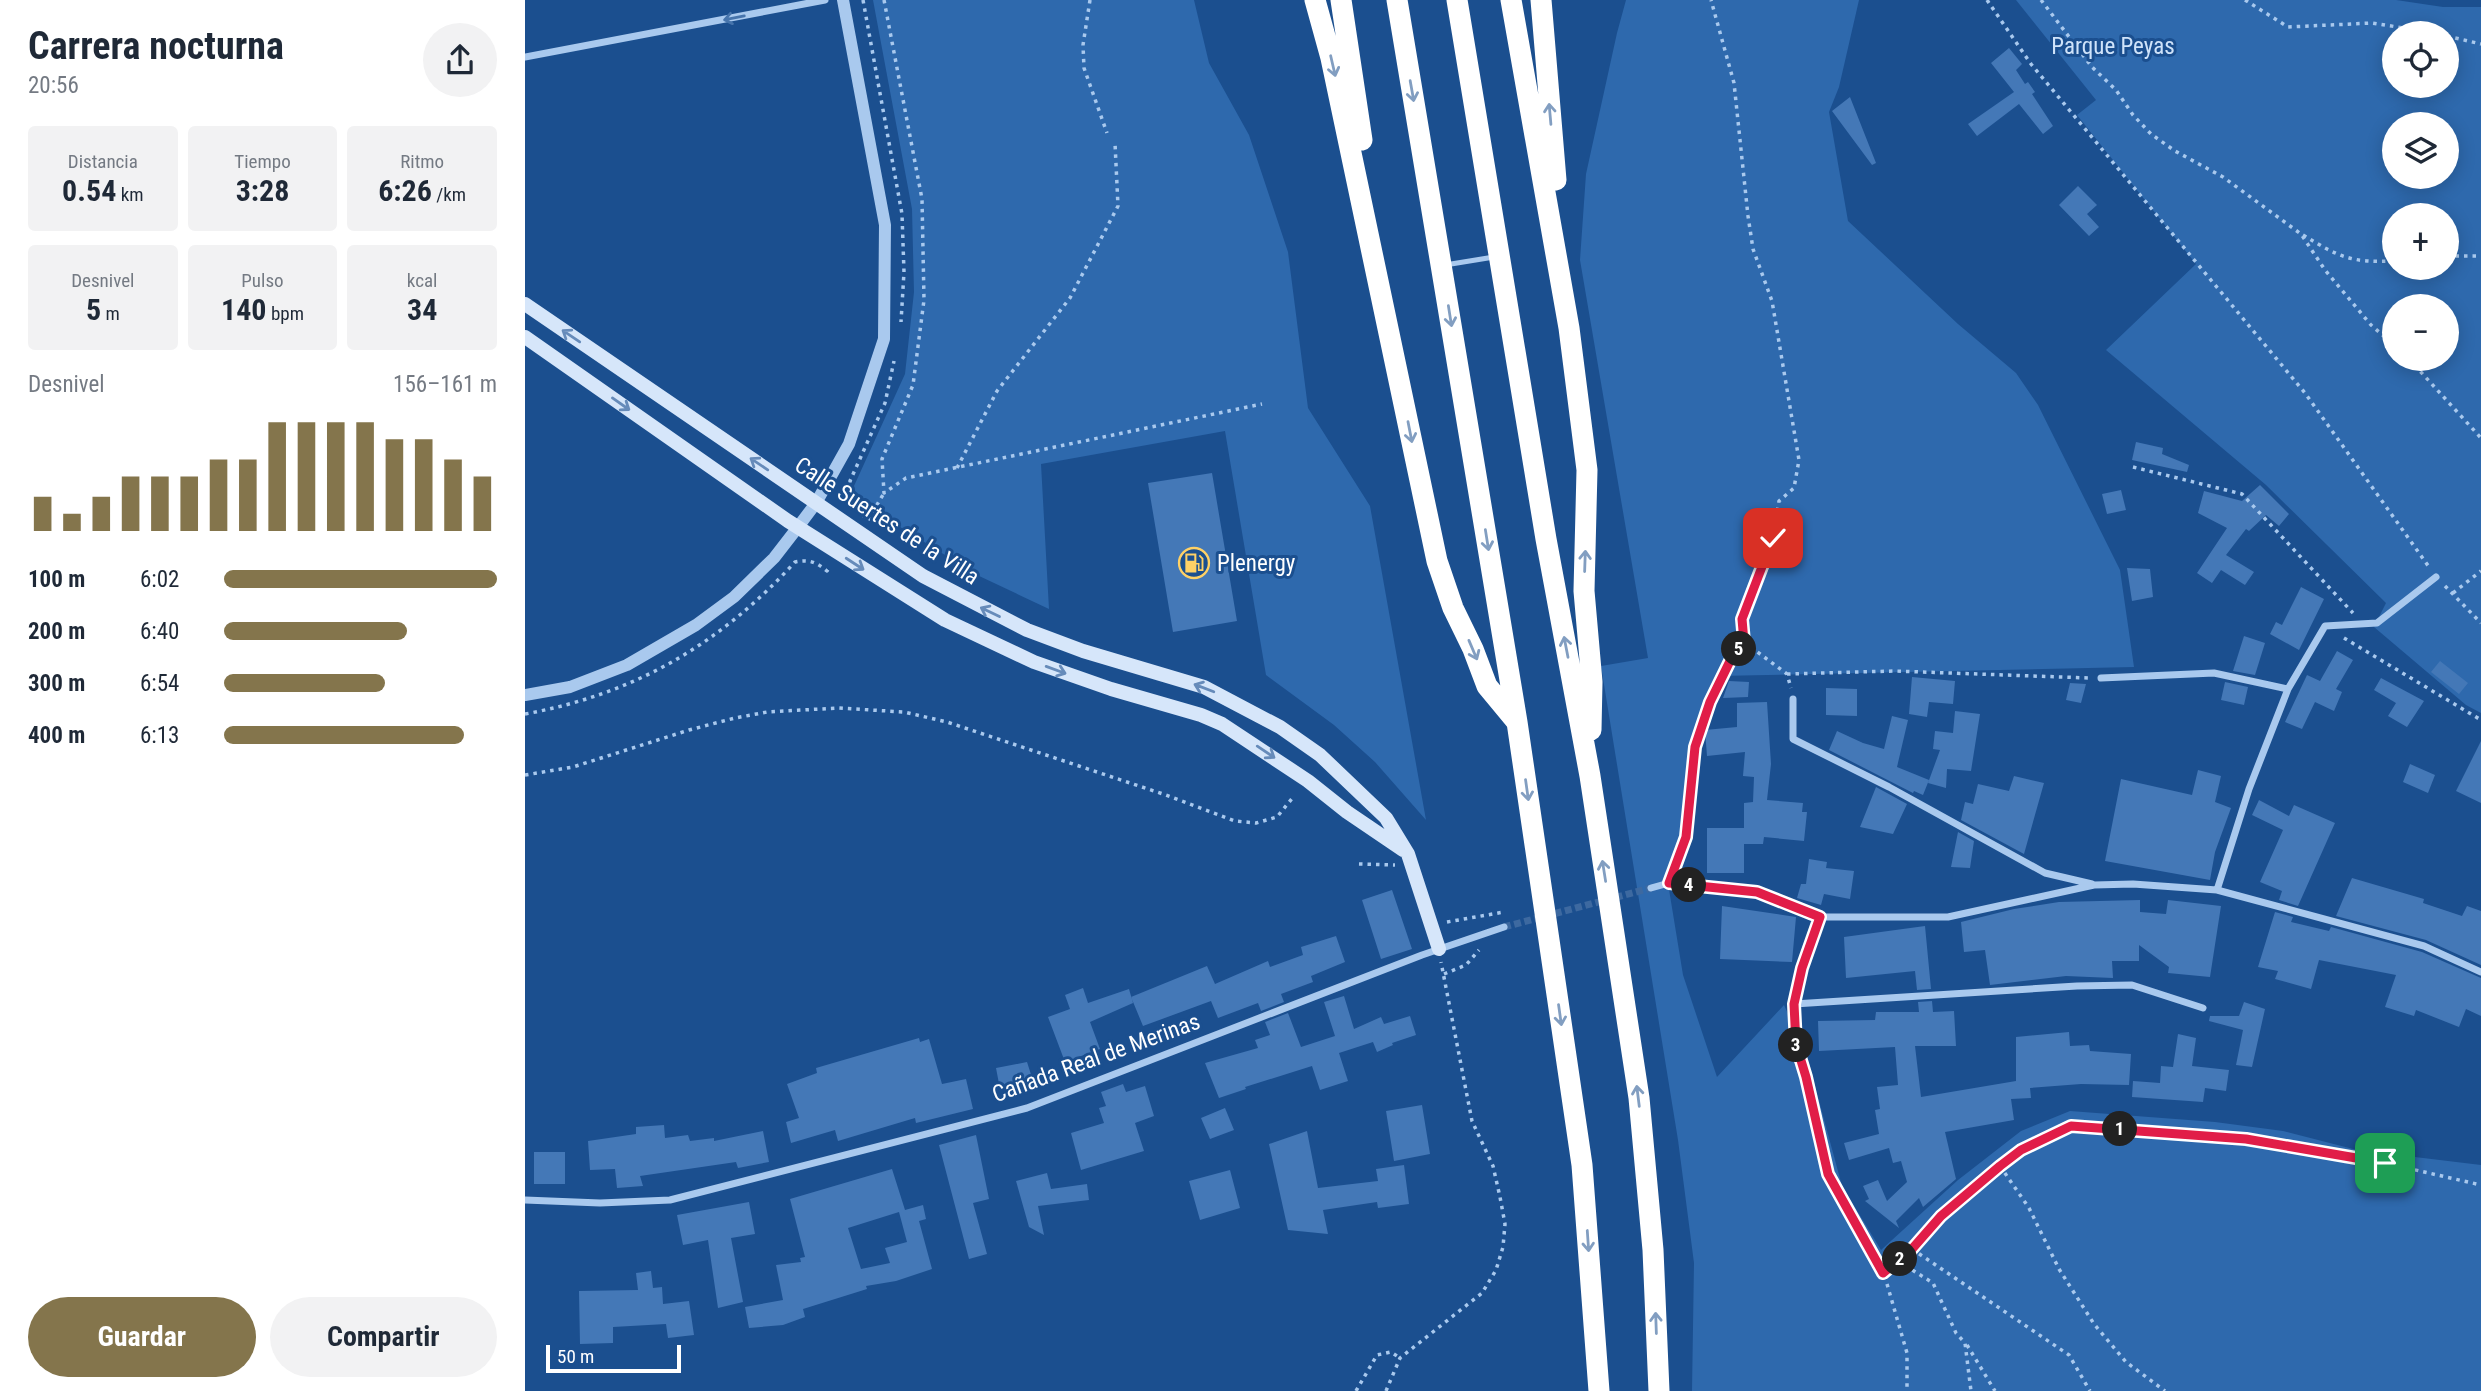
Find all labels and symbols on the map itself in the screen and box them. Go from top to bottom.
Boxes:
one-way arrow [723,12,746,25]
park label: Parque Peyas [2051,33,2175,60]
one-way arrow [1326,54,1340,77]
one-way arrow [1406,80,1420,102]
one-way arrow [1543,103,1556,126]
one-way arrow [1444,304,1457,327]
one-way arrow [562,329,582,343]
one-way arrow [611,397,630,411]
one-way arrow [1404,420,1418,443]
street label: Calle Suertes de la Villa [790,451,984,591]
one-way arrow [750,457,769,471]
pin [1743,508,1803,568]
one-way arrow [1481,528,1494,551]
fuel station icon: Plenergy [1177,546,1211,580]
place label: Plenergy [1217,550,1296,577]
one-way arrow [1578,550,1591,573]
one-way arrow [845,557,864,572]
one-way arrow [980,605,1001,619]
pin: 5 [1721,632,1757,666]
one-way arrow [1559,636,1572,659]
one-way arrow [1467,639,1480,660]
one-way arrow [1044,665,1066,677]
one-way arrow [1193,680,1215,693]
one-way arrow [1256,745,1275,759]
one-way arrow [1521,778,1534,801]
one-way arrow [1597,860,1610,883]
pin: 4 [1671,868,1707,903]
one-way arrow [1554,1003,1567,1026]
street label: Cañada Real de Merinas [988,1008,1204,1108]
pin: 3 [1779,1028,1813,1062]
one-way arrow [1632,1085,1645,1108]
pin: 1 [2103,1112,2137,1146]
pin [2355,1133,2415,1193]
one-way arrow [1582,1229,1595,1251]
pin: 2 [1883,1242,1917,1276]
one-way arrow [1650,1312,1663,1335]
scale bar [546,1342,681,1374]

